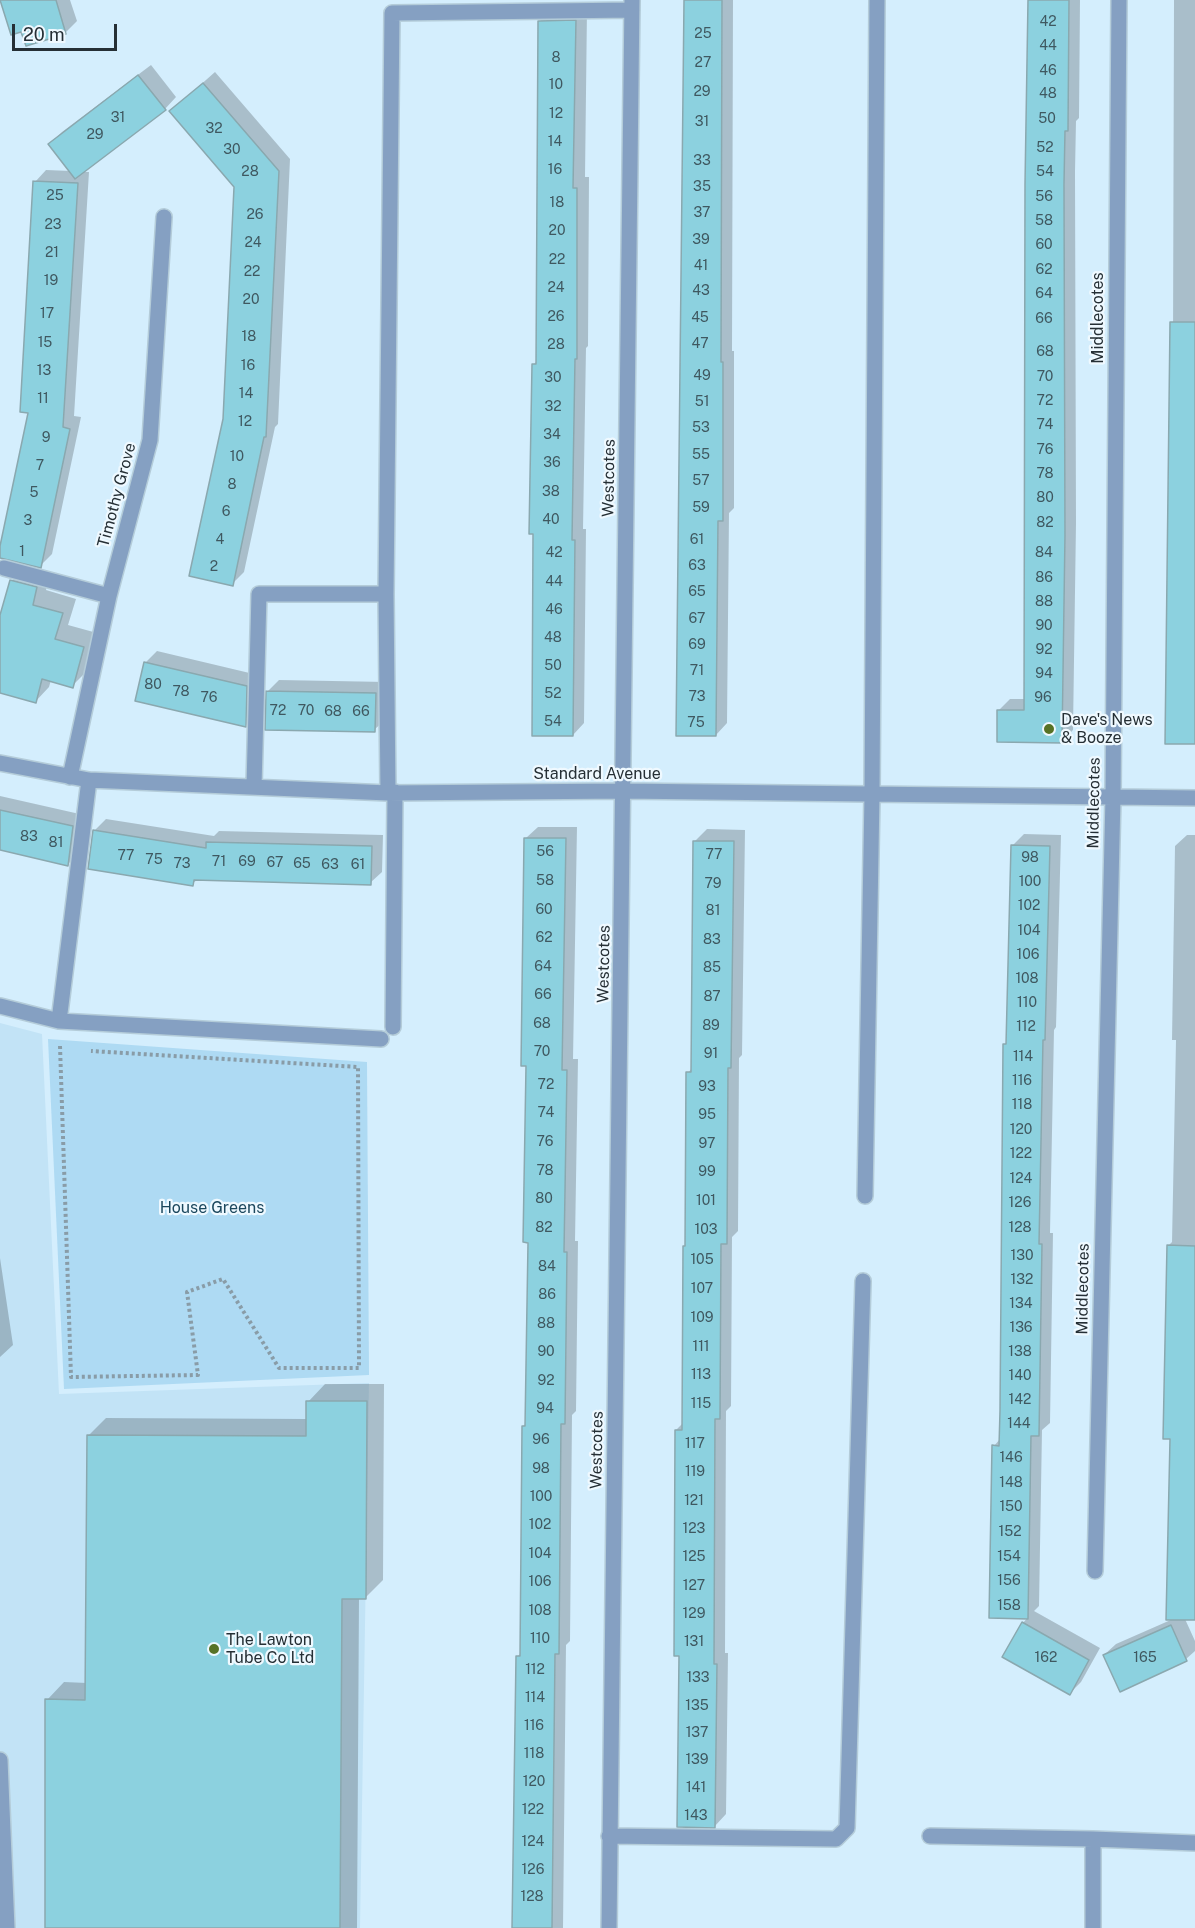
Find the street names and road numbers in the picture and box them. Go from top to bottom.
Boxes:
street label: Middlecotes [1088,272,1108,364]
street label: Westcotes [599,439,619,517]
street label: Timothy Grove [94,441,140,549]
street label: Middlecotes [1084,757,1104,849]
street label: Standard Avenue [533,764,661,784]
street label: Westcotes [594,925,614,1003]
street label: Middlecotes [1073,1243,1093,1335]
street label: Westcotes [587,1411,607,1489]

